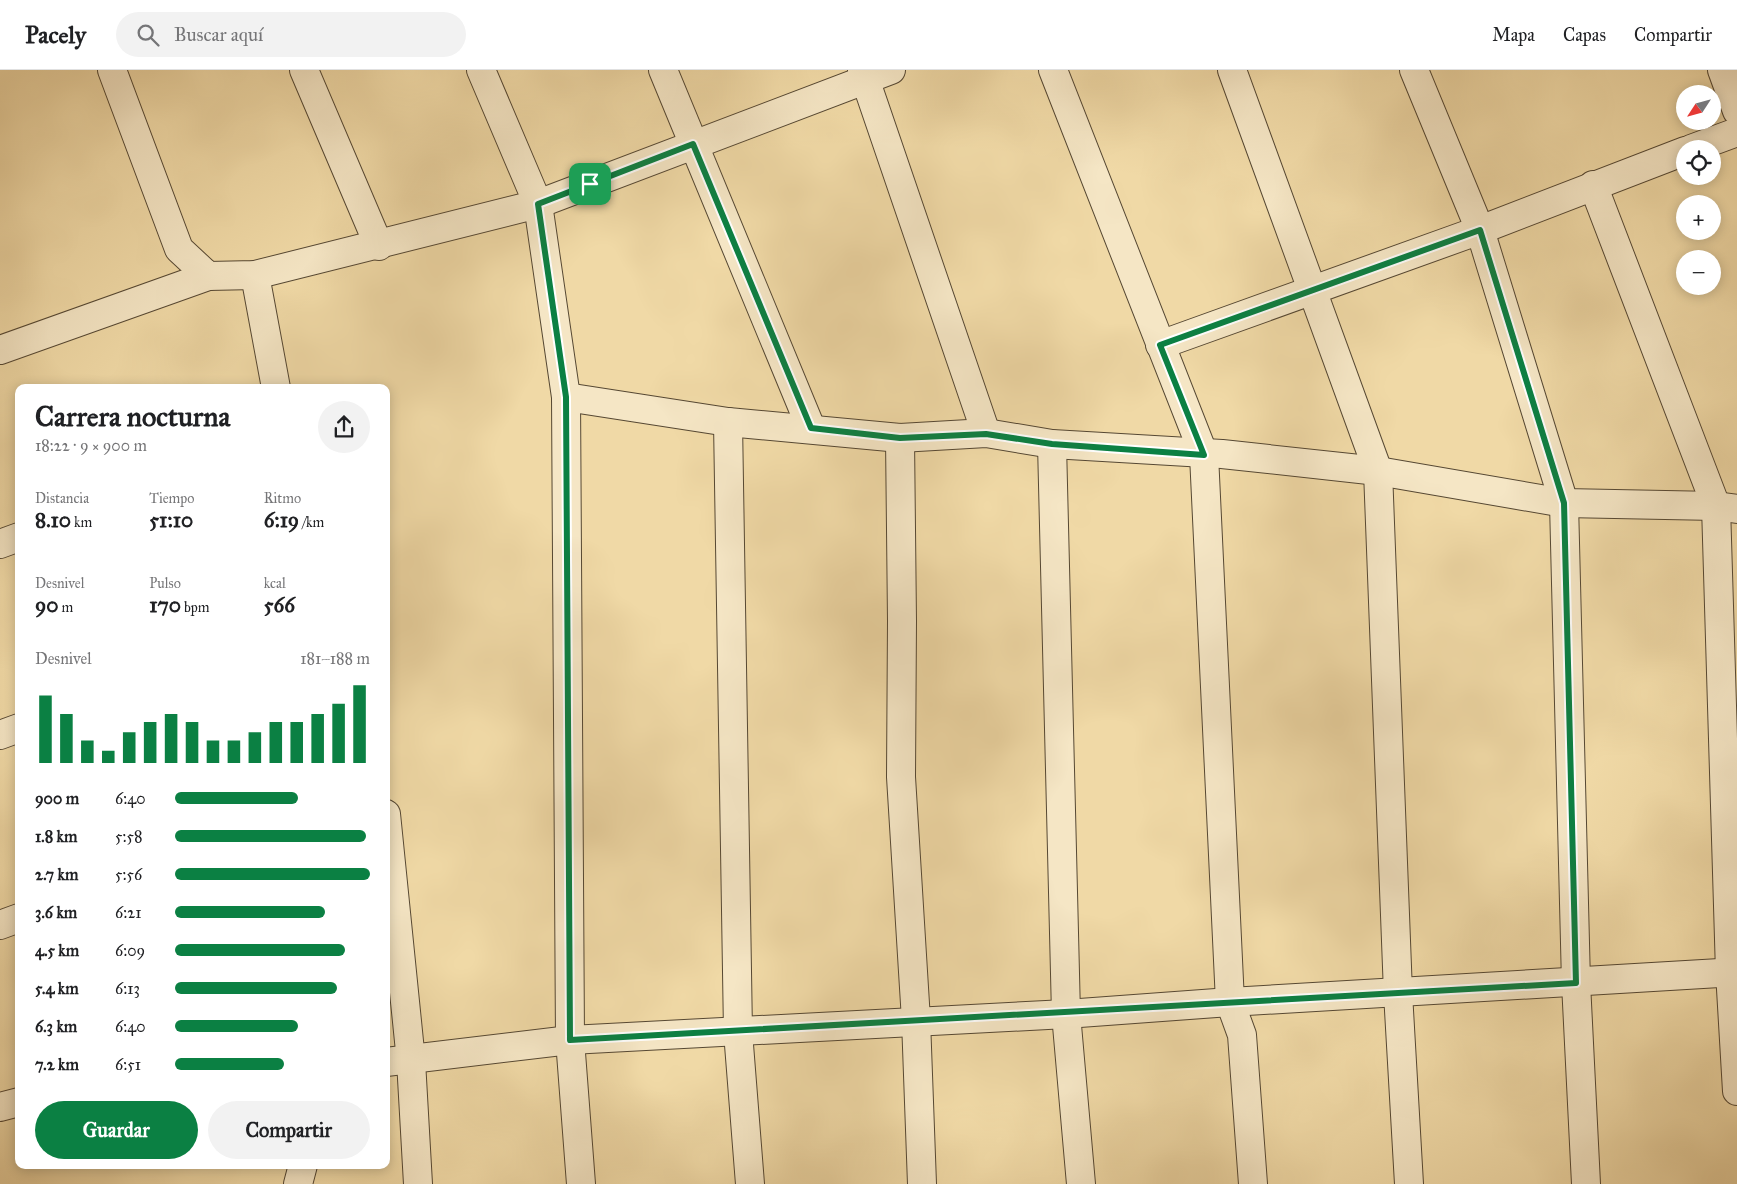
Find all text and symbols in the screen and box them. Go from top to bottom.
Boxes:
search box [116,12,466,57]
text: Pacely [25,20,86,50]
icon: search [134,21,162,49]
text: Buscar aquí [174,23,263,46]
text: Mapa [1492,24,1535,46]
text: Capas [1563,24,1606,46]
text: Compartir [1634,24,1712,46]
north arrow [1676,85,1721,130]
map controls [1676,85,1721,295]
button: locate [1676,140,1721,185]
pin [569,163,611,205]
icon: arrive [576,170,604,198]
button: + [1676,195,1721,240]
button: − [1676,250,1721,295]
text: Carrera nocturna [35,399,230,434]
button: share [318,401,370,453]
text: 18:22 · 9 × 900 m [35,436,147,455]
text: Distancia [35,490,89,507]
text: Tiempo [149,490,194,507]
text: Ritmo [264,490,301,507]
text: 8.10 [35,507,71,533]
text: 51:10 [149,507,193,533]
text: 6:19 [264,507,299,533]
text: km [71,514,92,531]
text: /km [299,514,324,531]
text: Desnivel [35,575,84,592]
text: Pulso [149,575,181,592]
text: kcal [264,575,286,592]
text: 90 [35,592,59,618]
text: 170 [149,592,181,618]
text: 566 [264,592,295,618]
text: m [59,599,73,616]
text: bpm [181,599,210,616]
text: Desnivel [35,649,91,668]
text: 181–188 m [300,649,370,668]
text: 900 m [35,789,79,808]
text: 6:40 [115,789,145,808]
text: 1.8 km [35,827,77,846]
text: 5:58 [115,827,142,846]
text: 2.7 km [35,865,78,884]
text: 5:56 [115,865,142,884]
text: 3.6 km [35,903,77,922]
text: 6:21 [115,903,141,922]
text: 4.5 km [35,941,79,960]
text: 6:09 [115,941,145,960]
text: 5.4 km [35,979,79,998]
text: 6:13 [115,979,140,998]
text: 6.3 km [35,1017,77,1036]
text: 6:40 [115,1017,145,1036]
text: 7.2 km [35,1055,79,1074]
text: 6:51 [115,1055,141,1074]
button: Guardar [35,1101,198,1159]
button: Compartir [208,1101,370,1159]

